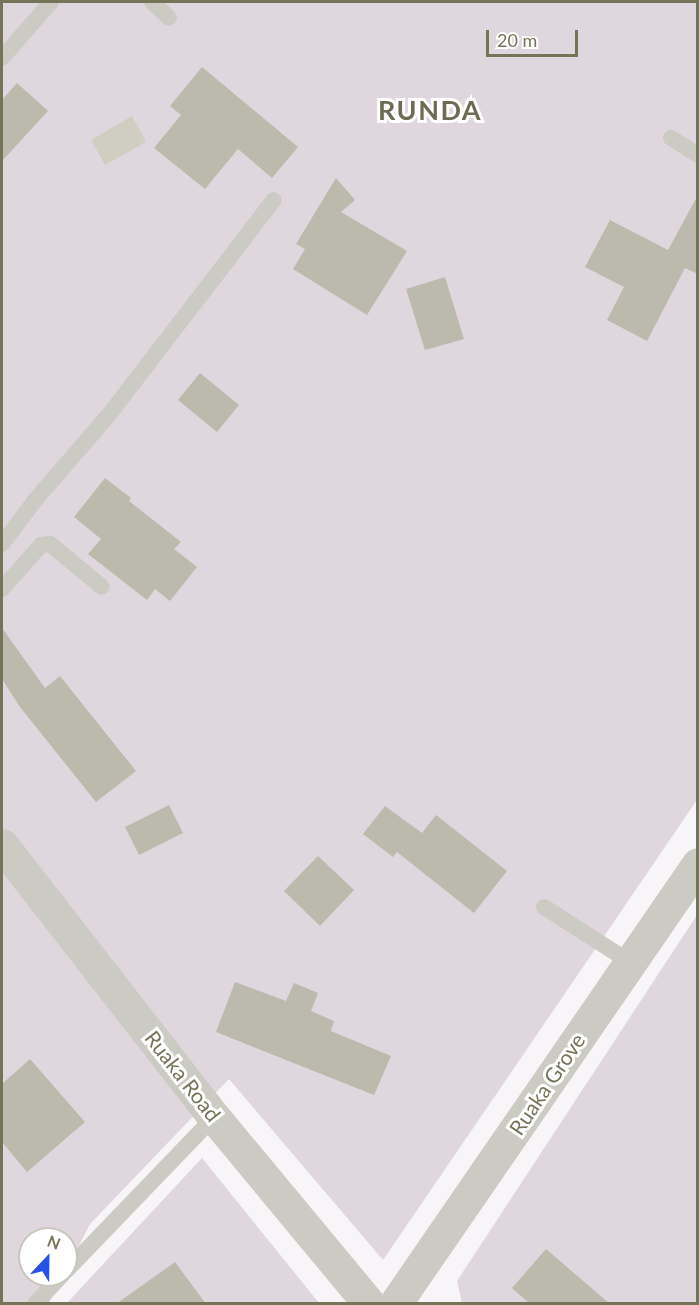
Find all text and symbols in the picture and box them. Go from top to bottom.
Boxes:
scale bar [489,18,580,56]
text: 20 m [497,29,537,51]
district label: RUNDA [378,94,482,126]
street label: Ruaka Road [140,1026,226,1126]
street label: Ruaka Grove [504,1028,590,1140]
north arrow [18,1227,78,1287]
text: N [45,1231,63,1253]

